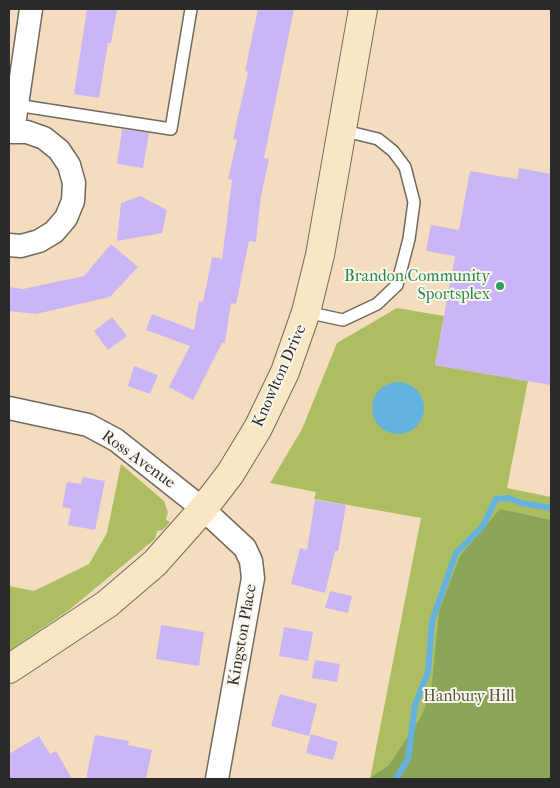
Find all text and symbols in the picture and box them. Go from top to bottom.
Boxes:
place label: Brandon Community Sportsplex [344,267,490,305]
marker: Brandon Community Sportsplex [494,280,506,292]
street label: Knowlton Drive [249,322,311,430]
street label: Ross Avenue [97,427,179,493]
street label: Kingston Place [225,583,261,687]
park label: Hanbury Hill [423,687,515,707]

